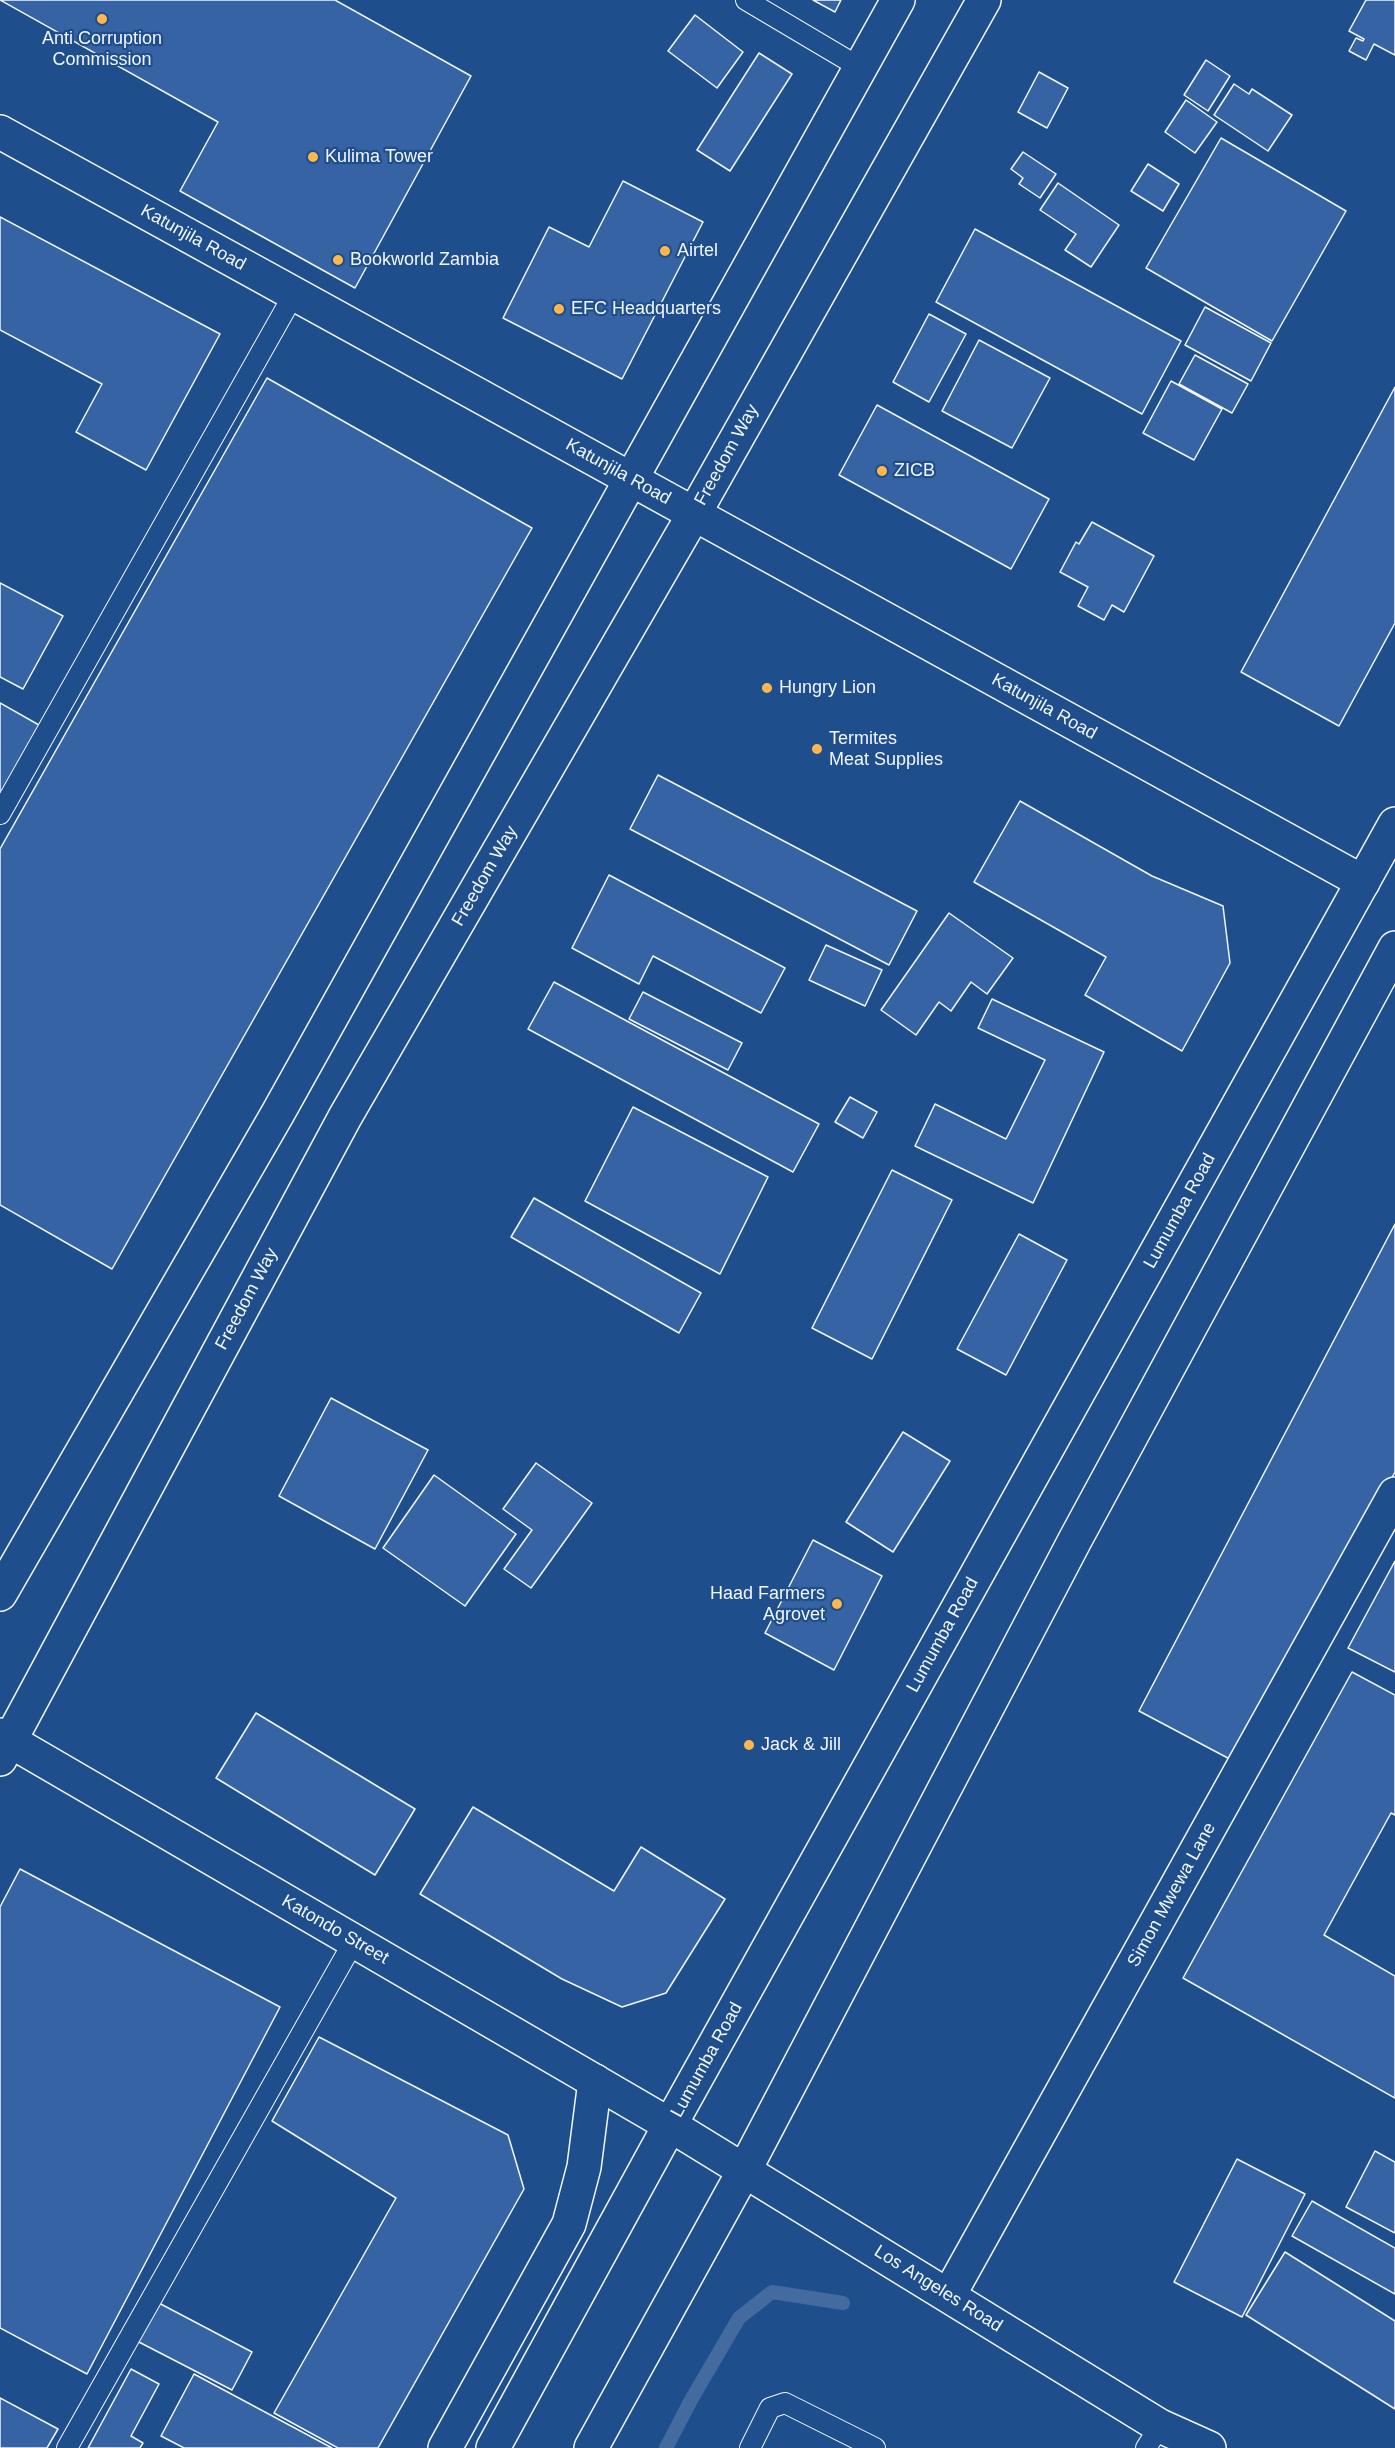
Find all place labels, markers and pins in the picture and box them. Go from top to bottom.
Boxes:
marker: Anti Corruption Commission [95,12,109,26]
place label: Anti Corruption Commission [42,28,162,70]
place label: Kulima Tower [325,146,433,168]
marker: Kulima Tower [306,150,320,164]
place label: Airtel [677,240,718,262]
marker: Airtel [658,244,672,258]
place label: Bookworld Zambia [350,249,499,271]
marker: Bookworld Zambia [331,253,345,267]
place label: EFC Headquarters [571,298,721,320]
marker: EFC Headquarters [552,302,566,316]
place label: ZICB [894,460,935,482]
marker: ZICB [875,464,889,478]
place label: Hungry Lion [779,677,876,699]
marker: Hungry Lion [760,681,774,695]
place label: Termites Meat Supplies [829,728,943,771]
marker: Termites Meat Supplies [810,742,824,756]
place label: Haad Farmers Agrovet [710,1583,825,1626]
marker: Haad Farmers Agrovet [830,1597,844,1611]
place label: Jack & Jill [761,1734,841,1756]
marker: Jack & Jill [742,1738,756,1752]

